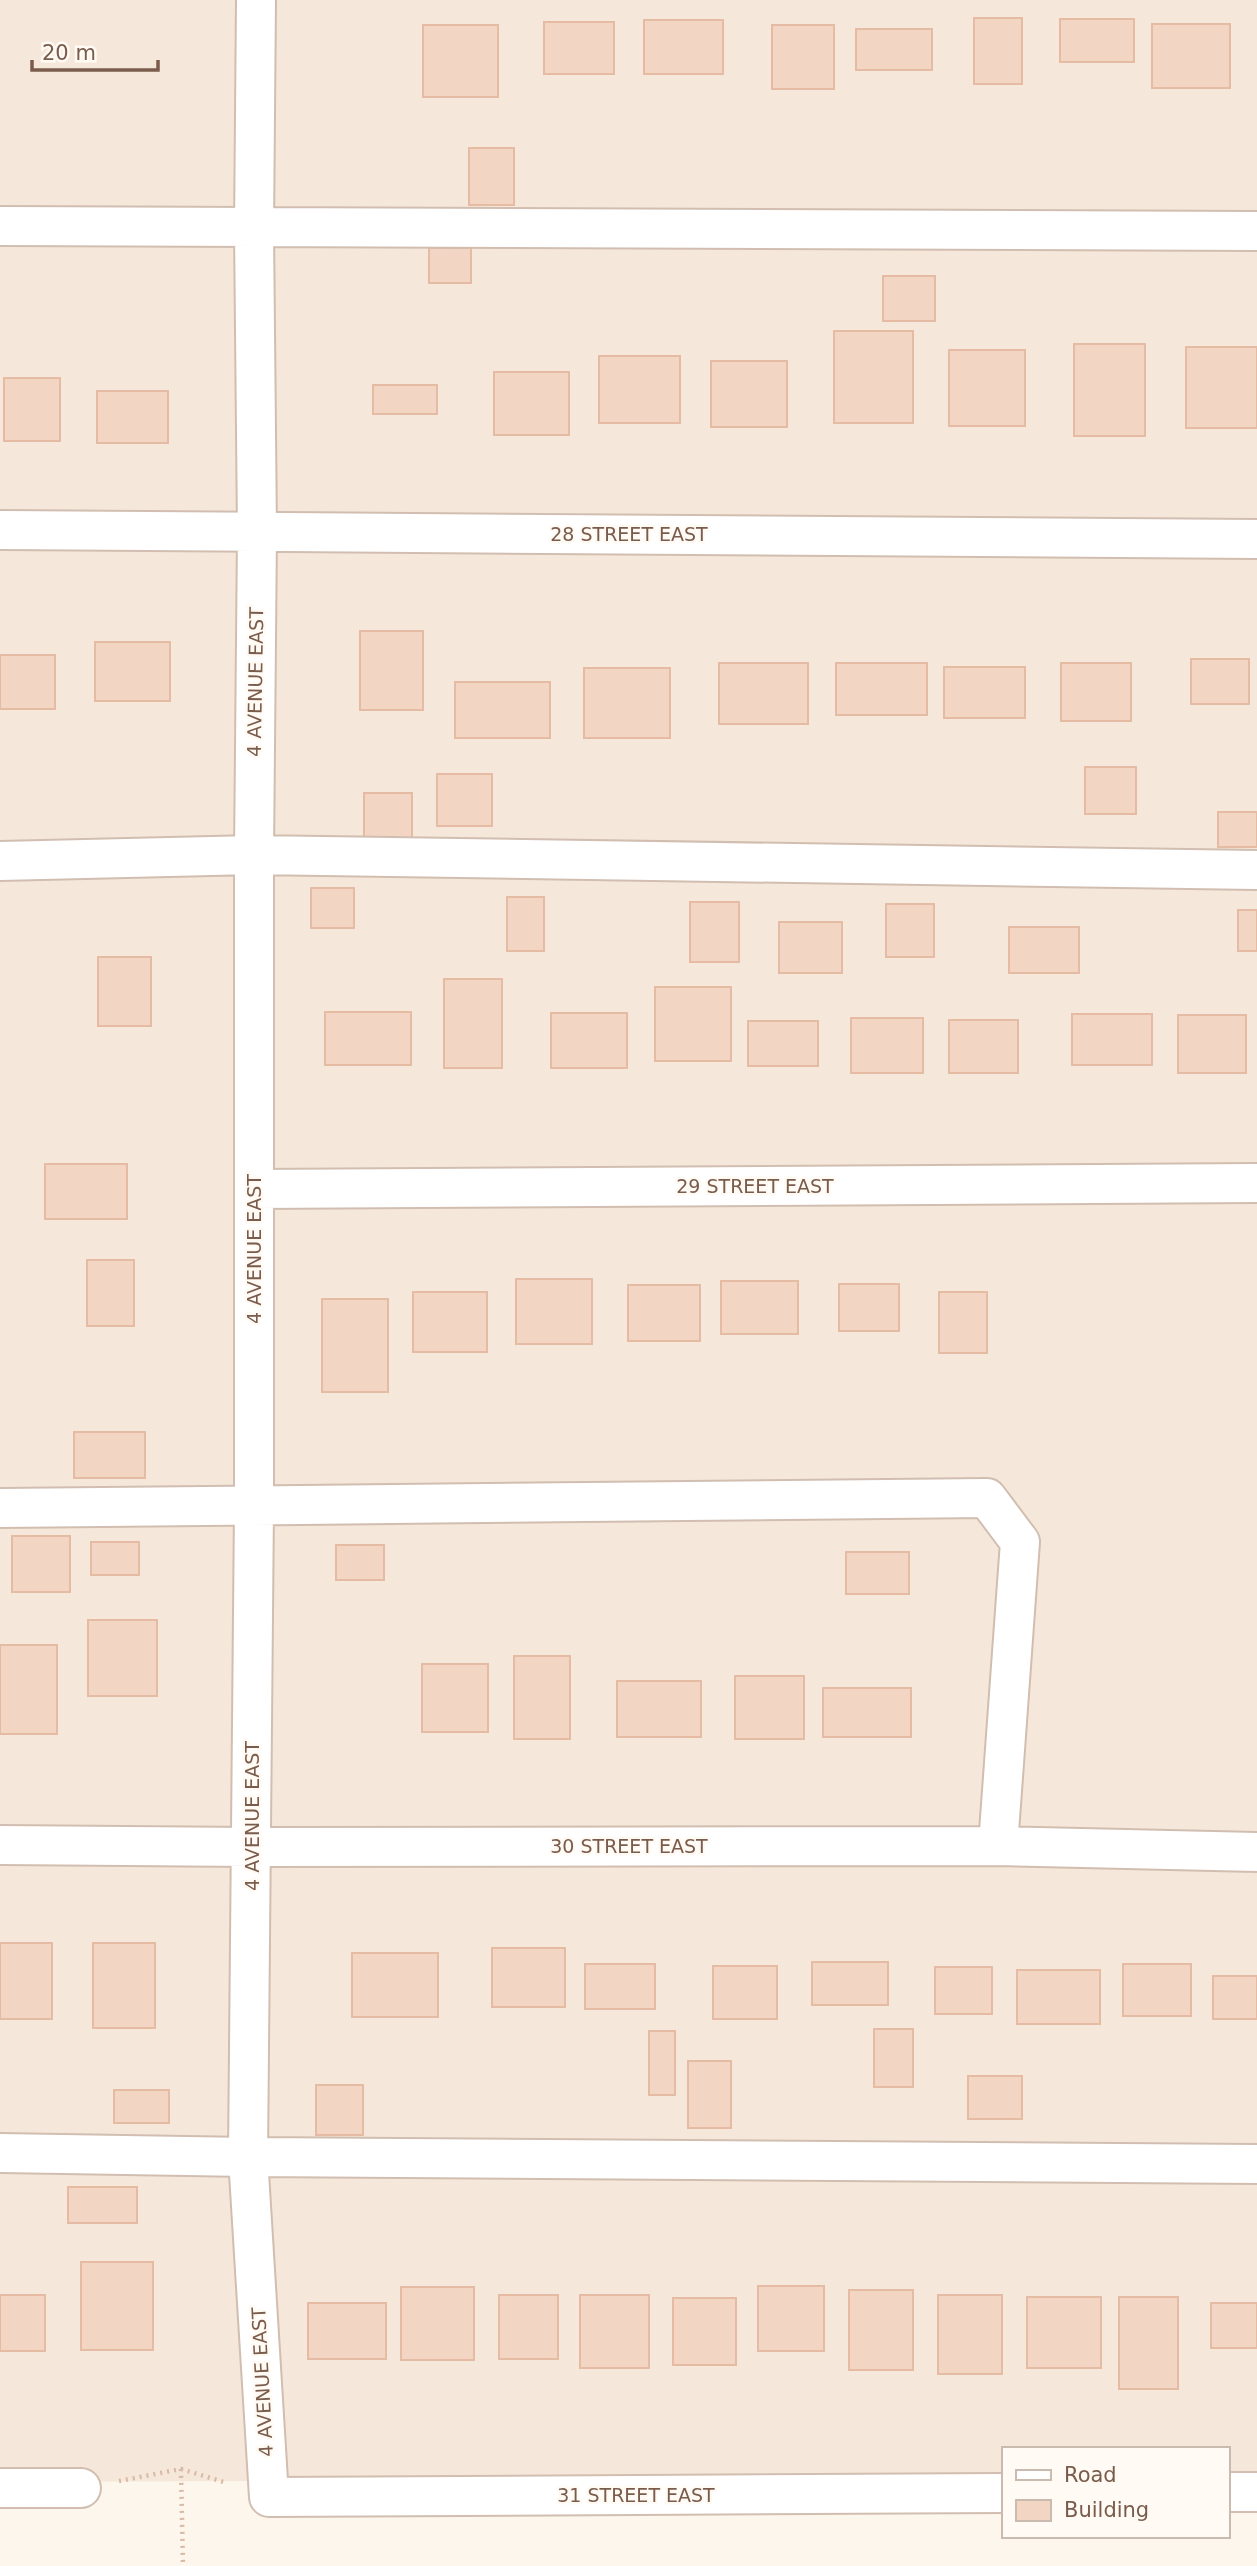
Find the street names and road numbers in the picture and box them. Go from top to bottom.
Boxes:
street label: 28 STREET EAST [550,523,708,545]
street label: 4 AVENUE EAST [243,607,267,757]
street label: 4 AVENUE EAST [243,1174,265,1324]
street label: 29 STREET EAST [676,1175,834,1197]
street label: 4 AVENUE EAST [241,1741,263,1891]
street label: 30 STREET EAST [550,1835,708,1857]
street label: 4 AVENUE EAST [247,2306,277,2457]
street label: 31 STREET EAST [557,2484,715,2506]

